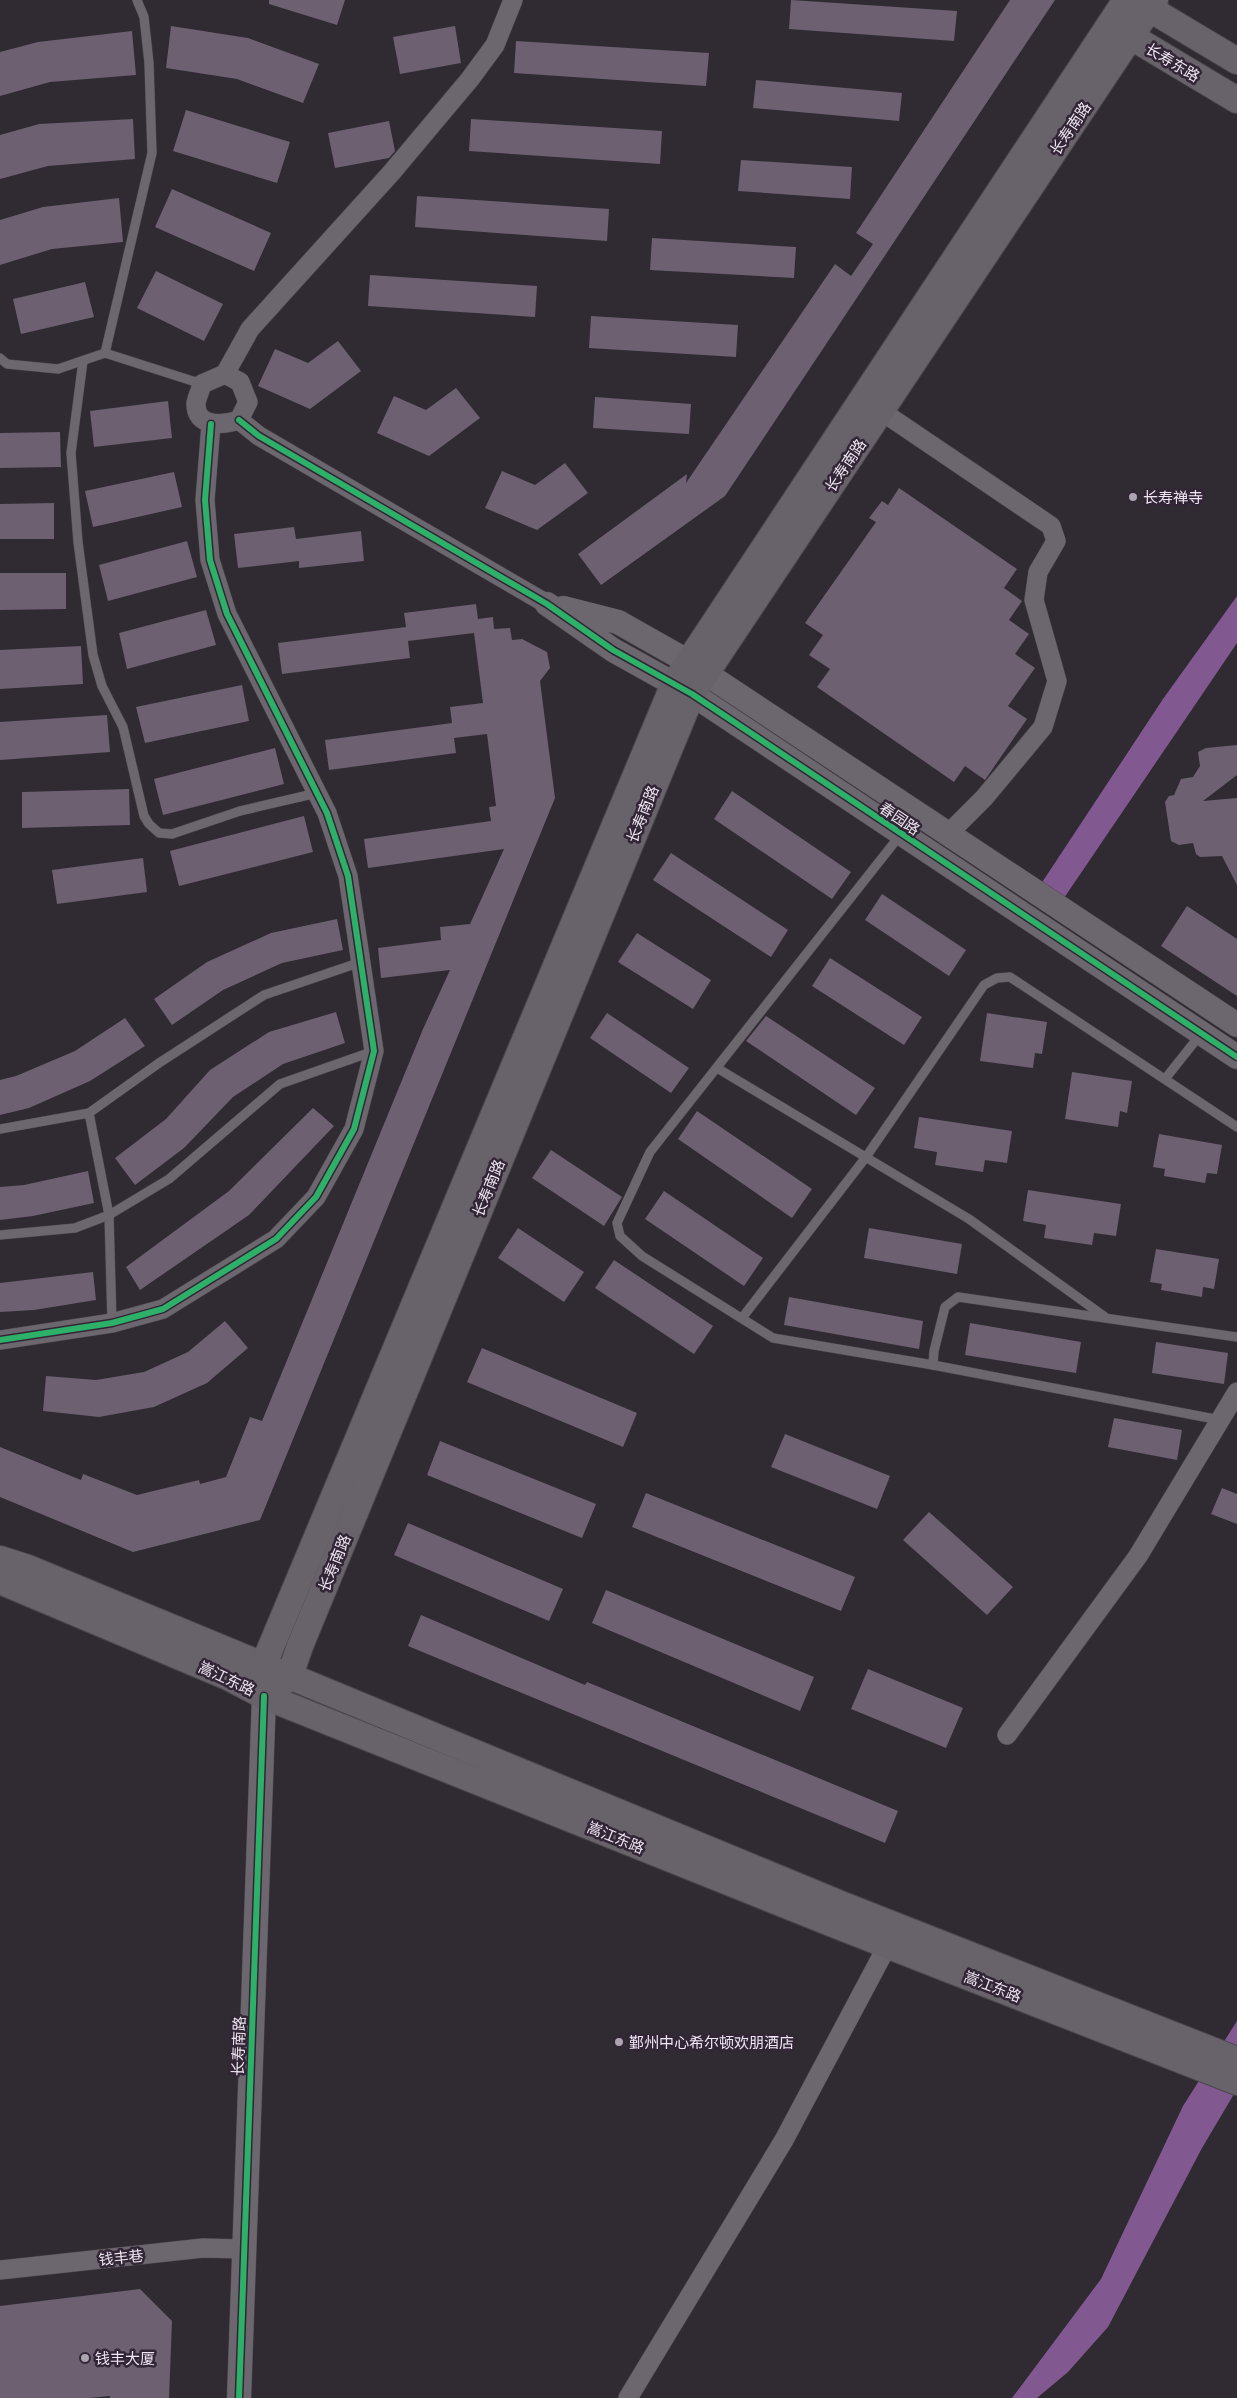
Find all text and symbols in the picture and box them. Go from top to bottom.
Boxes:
street label: 长寿东路 [1143,39,1203,85]
street label: 长寿南路 [1046,98,1094,158]
street label: 长寿南路 [821,435,869,495]
place label: 长寿禅寺 [1143,488,1203,506]
marker: 长寿禅寺 [1127,491,1139,503]
street label: 长寿南路 [622,783,662,845]
street label: 春园路 [876,798,924,838]
street label: 长寿南路 [468,1157,508,1219]
street label: 长寿南路 [314,1532,354,1594]
street label: 嵩江东路 [196,1657,258,1699]
street label: 嵩江东路 [585,1817,647,1857]
street label: 嵩江东路 [962,1967,1024,2005]
street label: 长寿南路 [228,2016,248,2076]
place label: 鄞州中心希尔顿欢朋酒店 [629,2033,794,2051]
marker: 鄞州中心希尔顿欢朋酒店 [613,2036,625,2048]
street label: 钱丰巷 [98,2246,144,2268]
place label: 钱丰大厦 [95,2349,155,2367]
marker: 钱丰大厦 [79,2352,91,2364]

